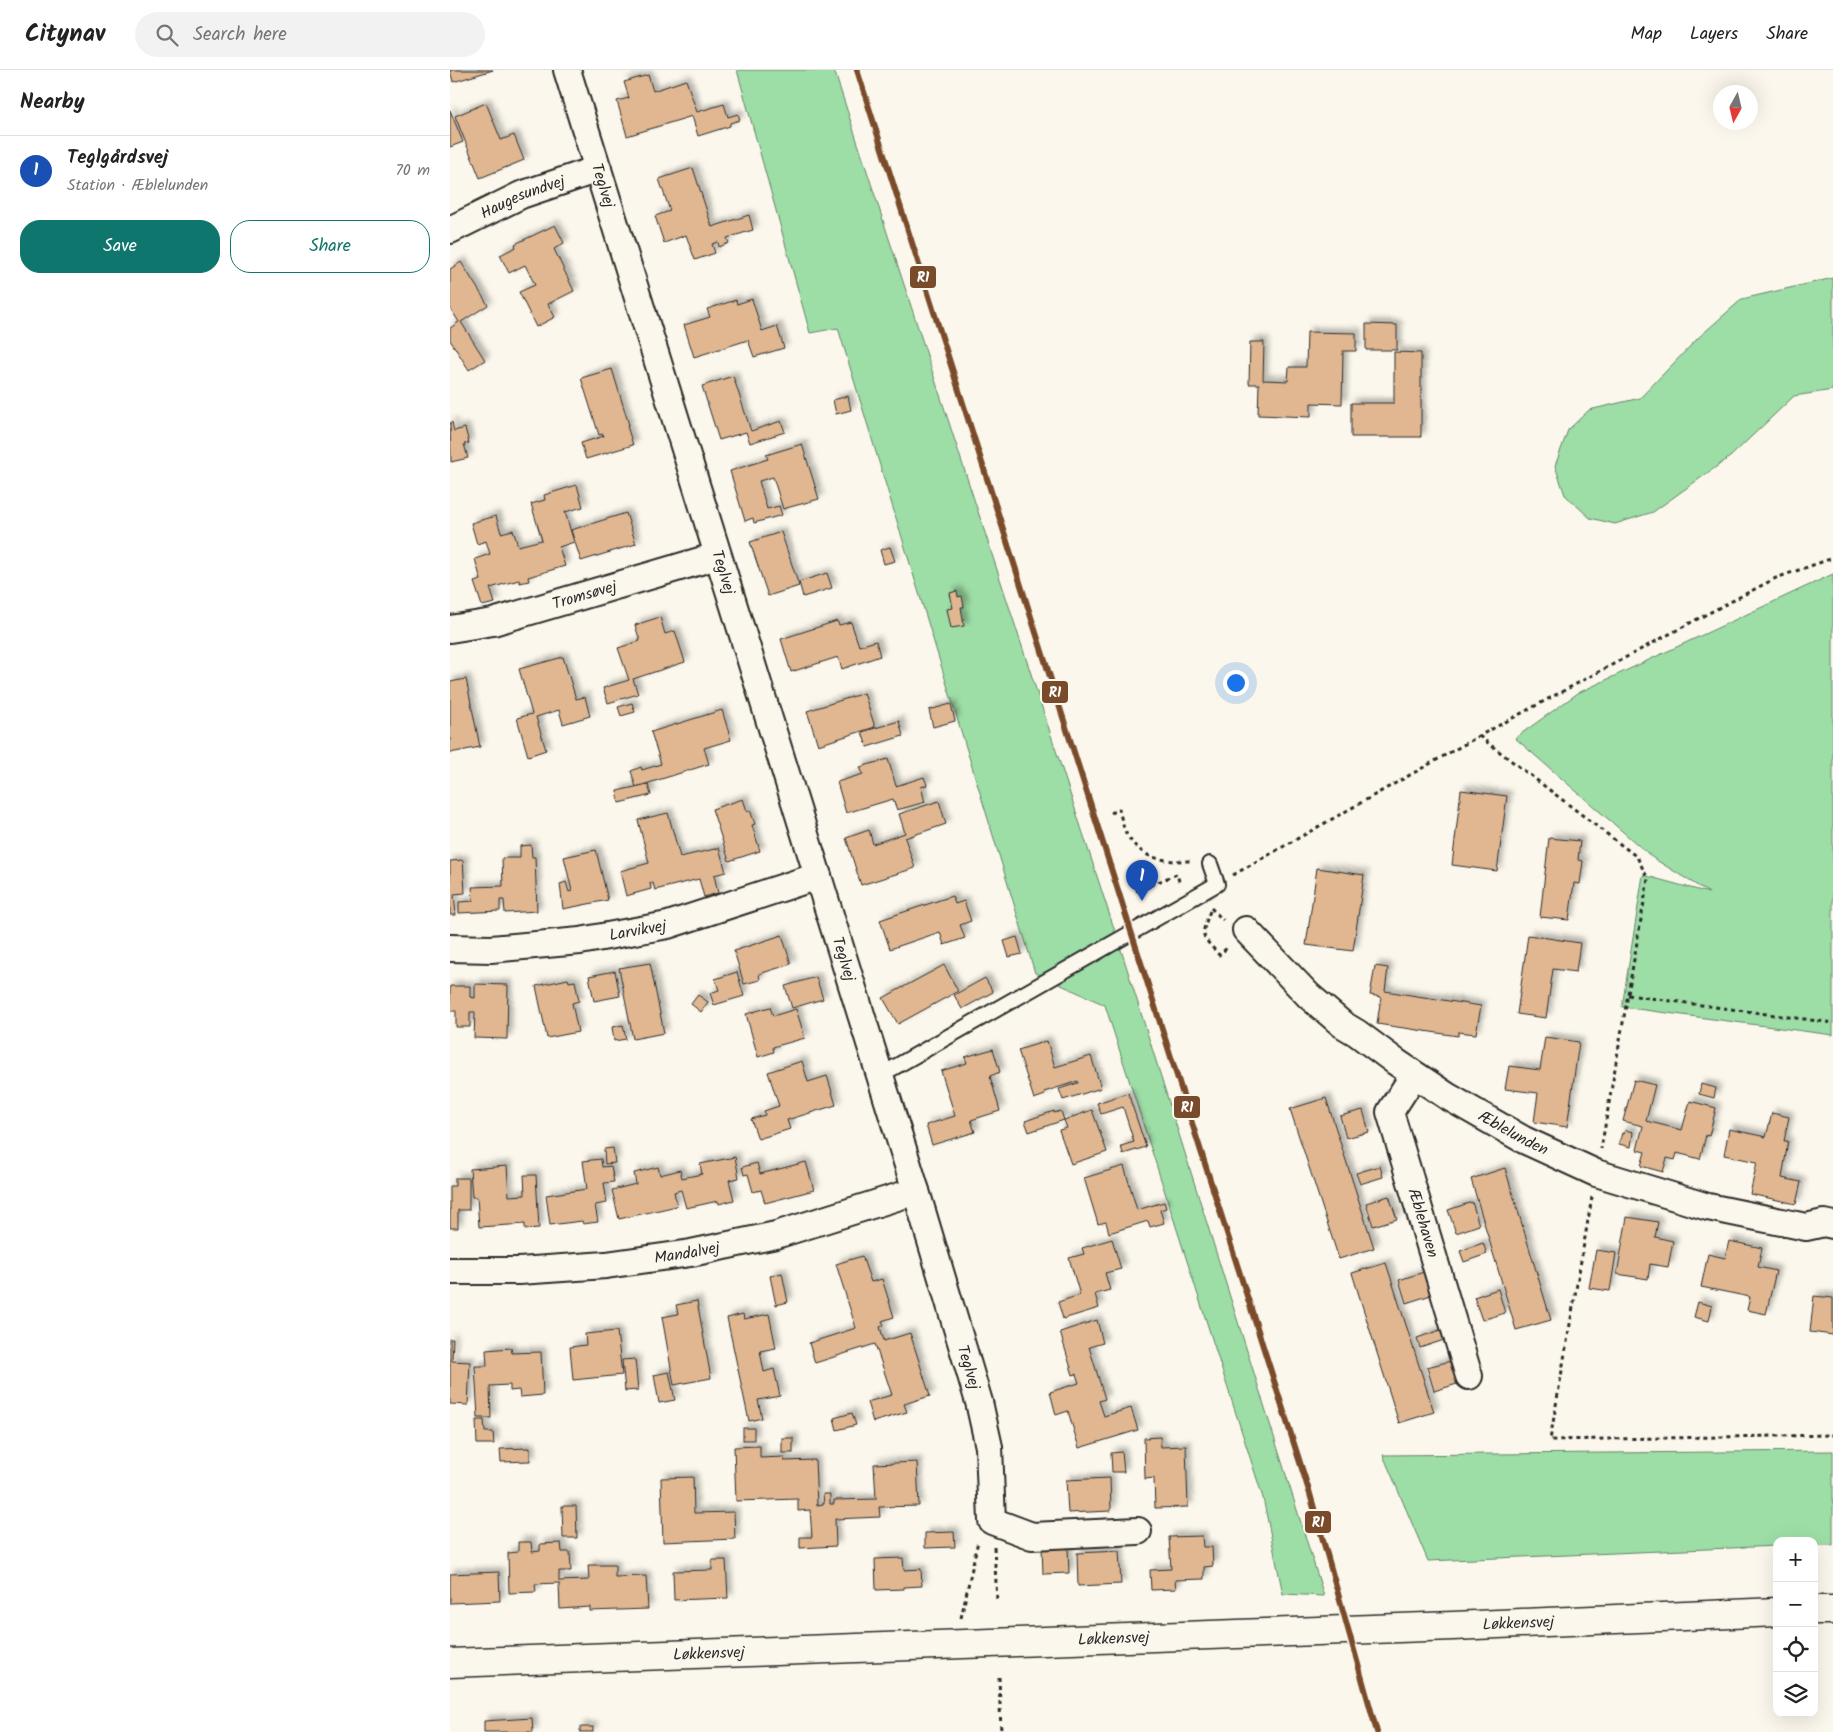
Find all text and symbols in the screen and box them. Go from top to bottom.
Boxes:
search box [135,12,485,57]
text: Citynav [25,15,105,54]
text: Search here [193,20,287,50]
text: Map [1631,20,1662,49]
text: Layers [1690,20,1738,49]
text: Share [1766,20,1808,49]
icon: search [153,21,181,49]
north arrow [1713,85,1758,130]
text: Nearby [20,86,85,119]
text: Teglgårdsvej [67,143,168,173]
text: 1 [34,158,38,183]
text: 70 m [395,158,430,183]
street label: Teglvej [584,160,622,212]
street label: Haugesundvej [476,168,569,226]
text: Station · Æblelunden [67,173,208,198]
button: Save [20,220,220,273]
button: Share [230,220,430,273]
line badge: R1 [909,265,937,289]
text: R1 [917,267,930,289]
street label: Teglvej [705,547,742,598]
street label: Tromsøvej [549,573,621,616]
your location [1223,670,1249,696]
line badge: R1 [1041,680,1069,704]
text: R1 [1049,682,1062,704]
pin: 1 [1126,860,1158,901]
street label: Larvikvej [607,913,669,948]
street label: Teglvej [825,934,863,985]
line badge: R1 [1173,1095,1201,1119]
text: R1 [1181,1097,1194,1119]
street label: Æblelunden [1474,1104,1553,1162]
street label: Æblehaven [1401,1185,1445,1261]
street label: Mandalvej [652,1235,723,1271]
street label: Teglvej [950,1342,987,1393]
line badge: R1 [1304,1510,1332,1534]
text: R1 [1312,1512,1325,1534]
map controls [1773,1537,1818,1717]
button: + [1773,1537,1818,1582]
button: − [1773,1582,1818,1627]
street label: Løkkensvej [1482,1609,1556,1637]
street label: Løkkensvej [1077,1625,1151,1652]
button: locate [1773,1627,1818,1672]
street label: Løkkensvej [673,1640,746,1667]
button: layers [1773,1672,1818,1717]

